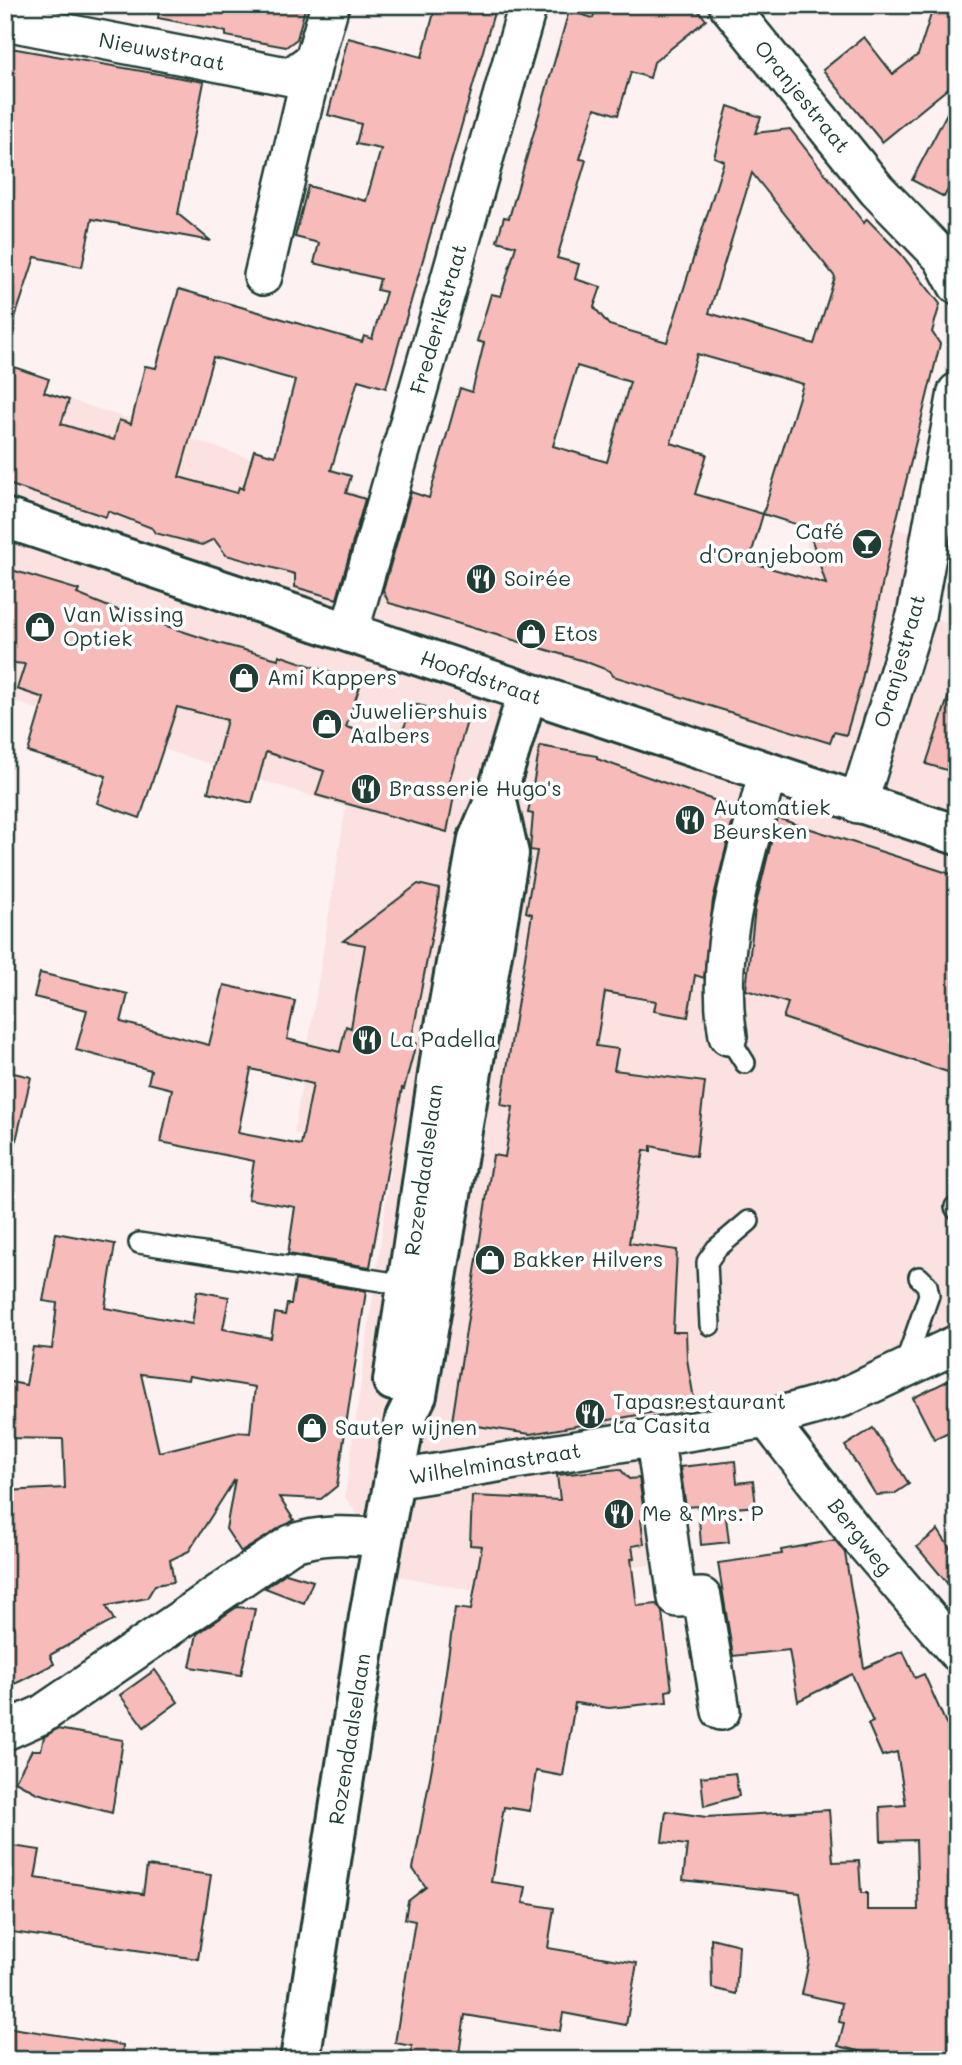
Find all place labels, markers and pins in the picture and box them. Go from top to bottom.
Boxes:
place label: Café d'Oranjeboom [699,517,844,568]
bar icon: Café d'Oranjeboom [850,527,884,561]
restaurant icon: Soirée [464,562,498,596]
place label: Soirée [504,564,571,591]
place label: Van Wissing Optiek [63,600,183,651]
shop icon: Van Wissing Optiek [23,610,57,644]
shop icon: Etos [514,617,548,651]
place label: Etos [554,619,598,646]
shop icon: Ami Kappers [227,661,261,695]
place label: Ami Kappers [267,663,397,690]
place label: Juweliershuis Aalbers [350,697,488,748]
shop icon: Juweliershuis Aalbers [310,707,344,741]
restaurant icon: Brasserie Hugo's [349,772,383,806]
place label: Brasserie Hugo's [389,774,562,801]
place label: Automatiek Beursken [713,793,830,844]
restaurant icon: Automatiek Beursken [673,803,707,837]
restaurant icon: La Padella [350,1023,384,1057]
place label: La Padella [390,1025,497,1052]
shop icon: Bakker Hilvers [473,1243,507,1277]
place label: Bakker Hilvers [513,1245,663,1272]
place label: Tapasrestaurant La Casita [613,1387,786,1438]
restaurant icon: Tapasrestaurant La Casita [573,1397,607,1431]
shop icon: Sauter wijnen [295,1411,329,1445]
place label: Sauter wijnen [335,1413,477,1440]
restaurant icon: Me & Mrs. P [602,1497,636,1531]
place label: Me & Mrs. P [642,1499,764,1526]

